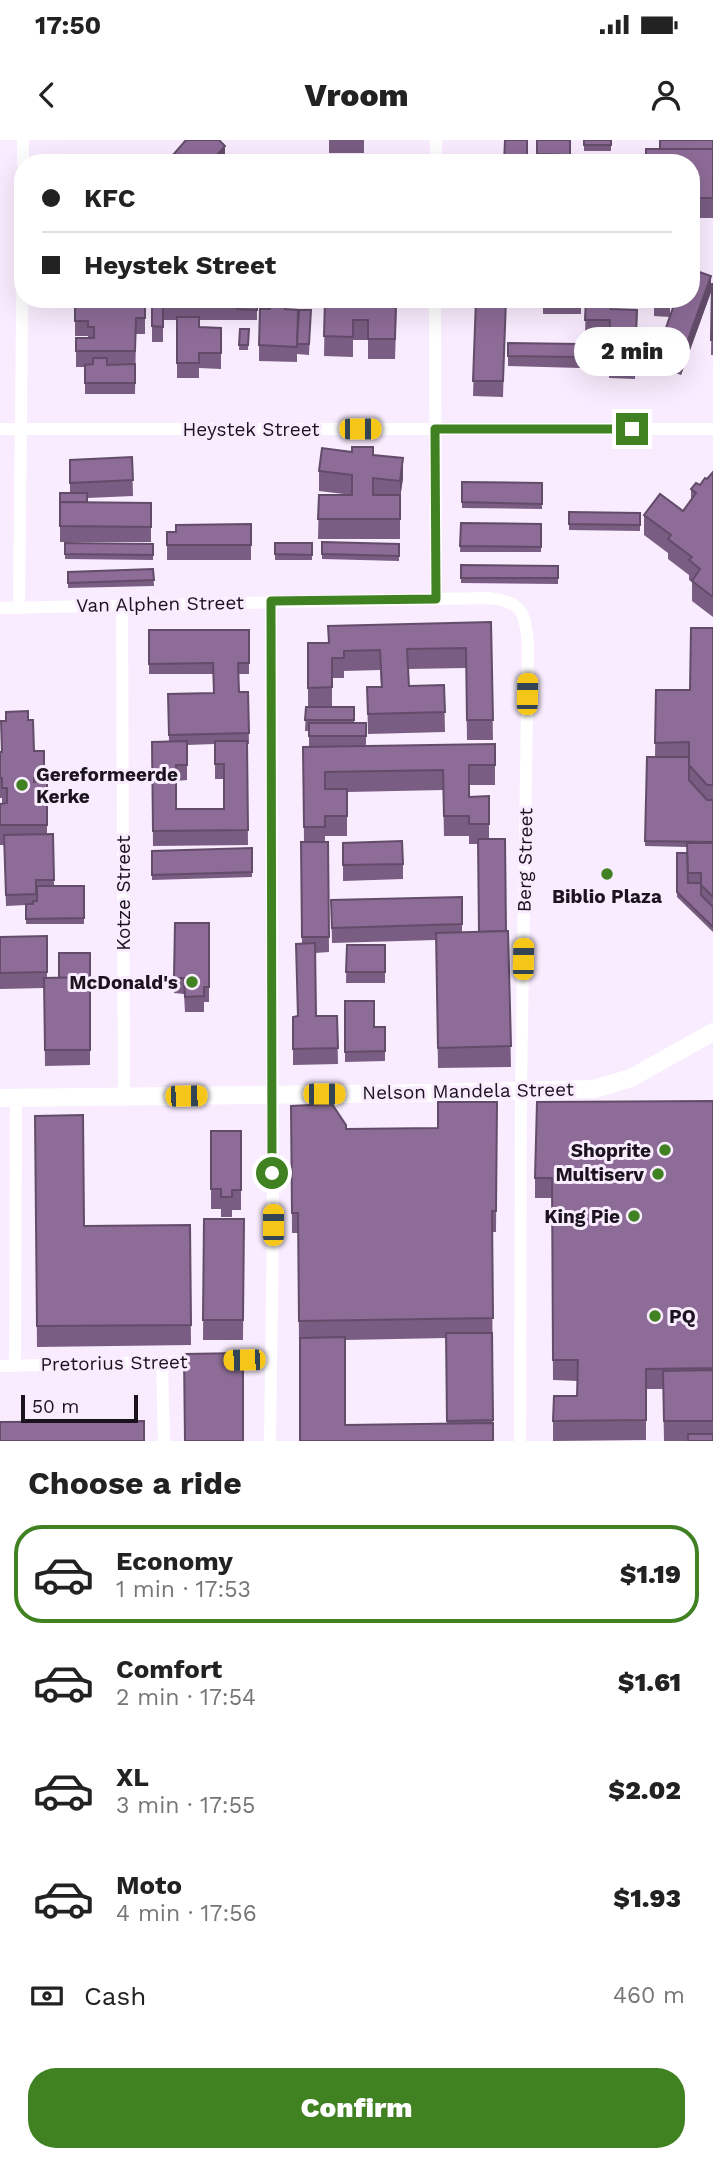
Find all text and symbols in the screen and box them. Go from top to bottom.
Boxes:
text: 17:50 [35,10,101,40]
icon: back [28,76,66,114]
text: Vroom [304,76,409,114]
icon: person [647,76,685,114]
text: KFC [84,183,136,213]
text: Heystek Street [84,250,276,280]
callout: 2 min [574,328,690,376]
text: 2 min [601,338,663,365]
route end [616,413,648,445]
street label: Heystek Street [183,418,319,441]
car [340,419,382,440]
street label: Van Alphen Street [76,591,244,617]
car [517,673,538,715]
place label: Gereformeerde Kerke [36,763,178,808]
marker: Gereformeerde Kerke [14,777,30,793]
street label: Berg Street [513,808,537,912]
street label: Kotze Street [112,835,135,951]
marker: Biblio Plaza [599,866,615,882]
place label: Biblio Plaza [552,885,662,908]
car [513,938,534,980]
place label: McDonald's [69,971,178,994]
marker: McDonald's [184,974,200,990]
street label: Nelson Mandela Street [362,1078,574,1104]
car [304,1084,346,1105]
car [165,1085,208,1107]
place label: Shoprite [571,1139,651,1162]
marker: Shoprite [657,1142,673,1158]
route start [256,1157,288,1189]
place label: Multiserv [555,1163,644,1186]
marker: Multiserv [650,1166,666,1182]
car [263,1204,284,1246]
place label: King Pie [544,1205,620,1228]
marker: King Pie [626,1208,642,1224]
place label: PQ [669,1305,696,1328]
marker: PQ [647,1308,663,1324]
car [223,1349,266,1371]
street label: Pretorius Street [40,1350,188,1376]
scale bar [21,1392,138,1424]
text: 50 m [32,1395,79,1418]
text: Choose a ride [28,1464,242,1502]
icon: car [32,1543,95,1606]
text: Economy [116,1546,233,1576]
text: $1.19 [620,1559,681,1589]
text: 1 min · 17:53 [116,1576,251,1603]
icon: car [32,1651,95,1714]
text: Comfort [116,1654,222,1684]
text: $1.61 [618,1667,681,1697]
text: 2 min · 17:54 [116,1684,256,1711]
icon: car [32,1759,95,1822]
text: XL [116,1762,149,1792]
text: $2.02 [608,1775,681,1805]
text: 3 min · 17:55 [116,1792,255,1819]
icon: car [32,1867,95,1930]
text: Moto [116,1870,182,1900]
text: $1.93 [613,1883,681,1913]
text: 4 min · 17:56 [116,1900,257,1927]
icon: cash [28,1977,66,2015]
text: Cash [84,1981,146,2011]
text: 460 m [613,1982,685,2009]
button: Confirm [28,2068,685,2148]

